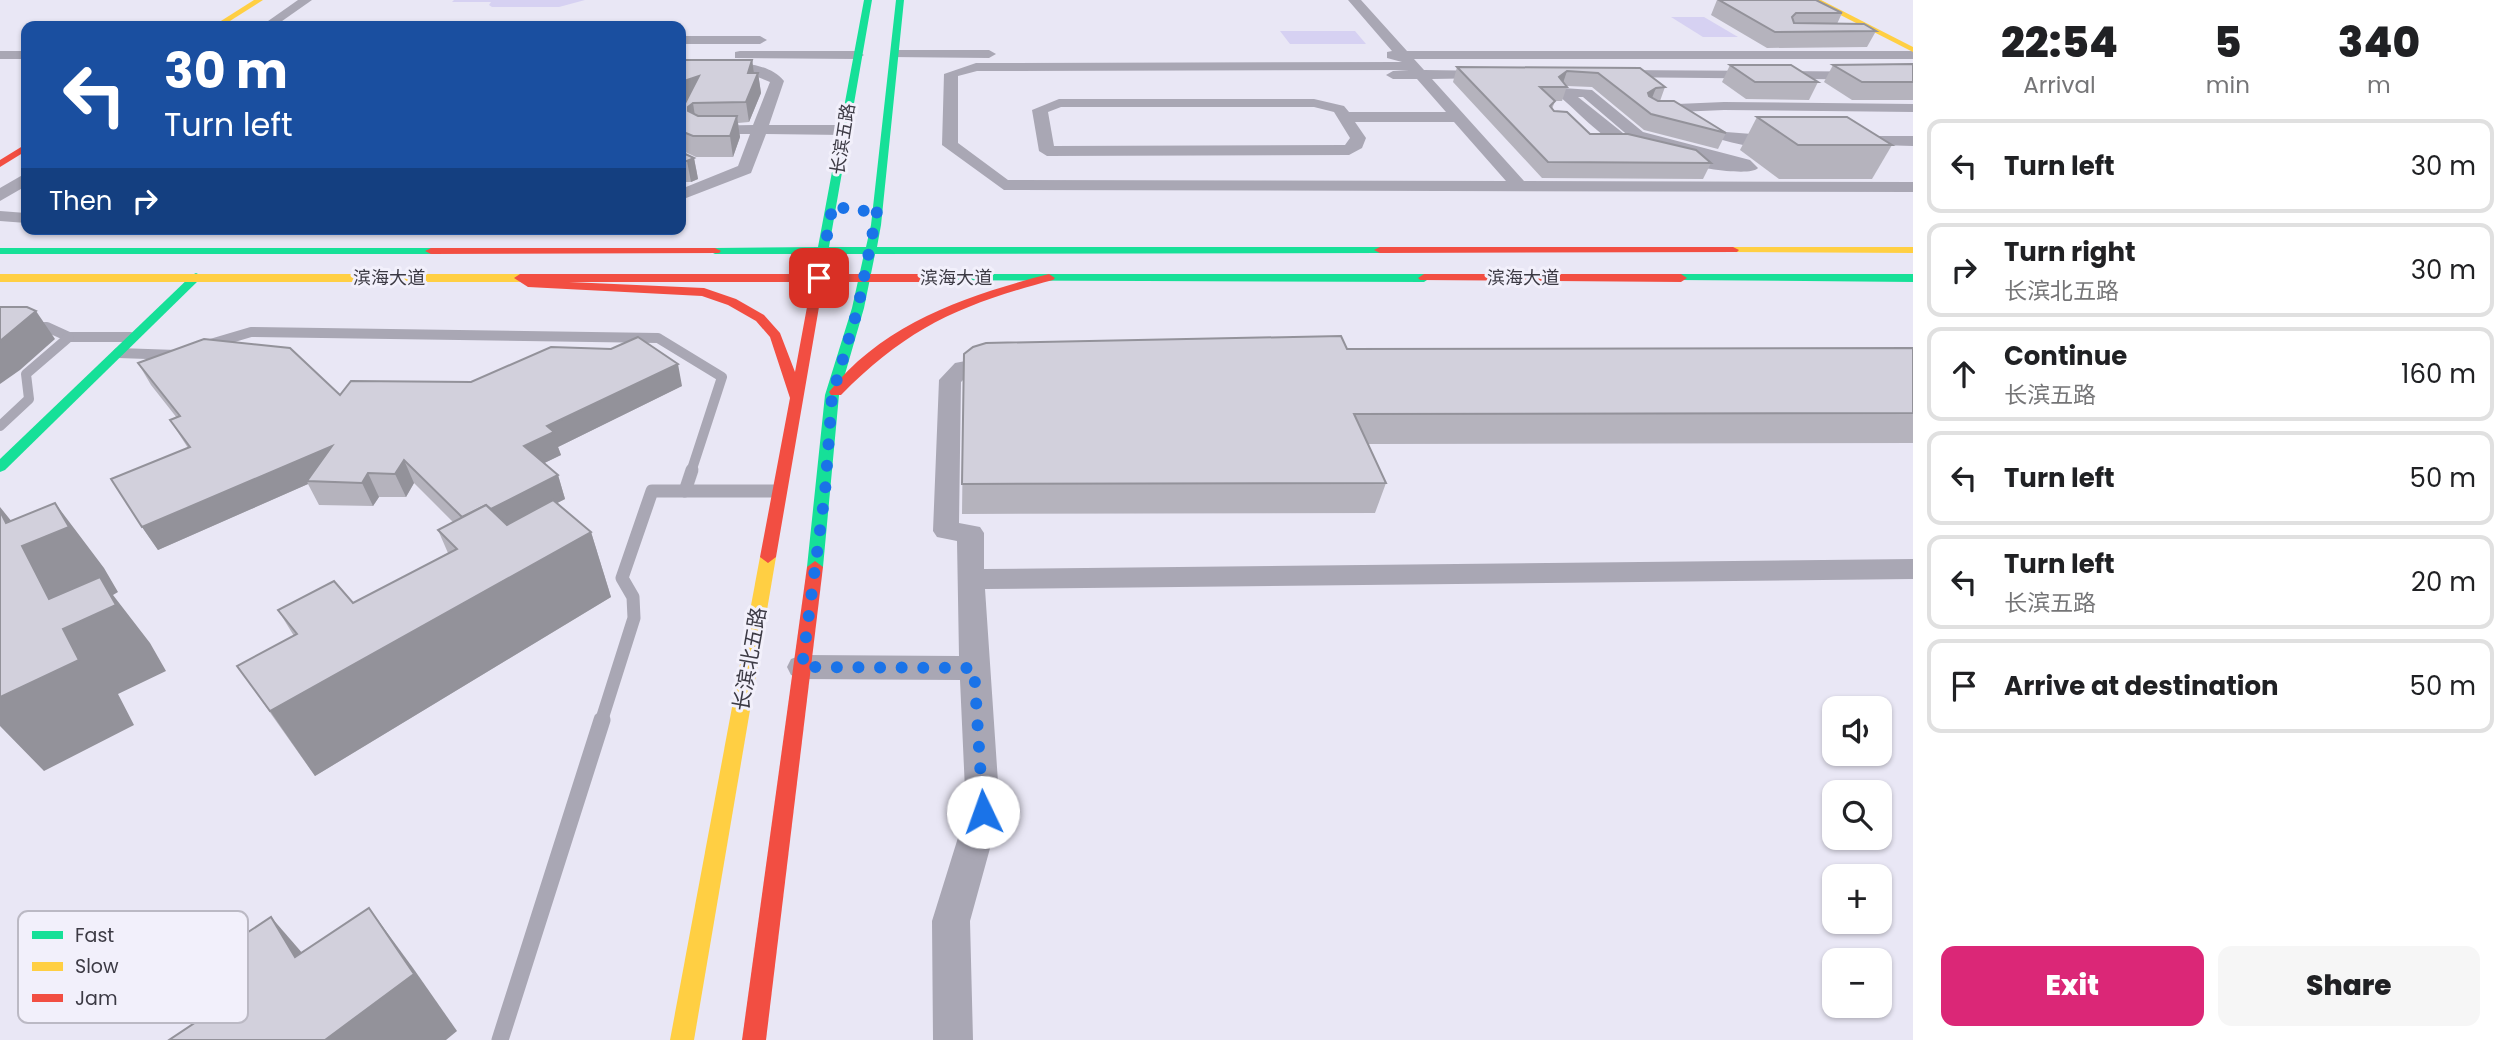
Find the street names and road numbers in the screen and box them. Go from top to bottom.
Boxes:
street label: 长滨五路 [825,101,860,176]
street label: 滨海大道 [353,265,425,290]
street label: 滨海大道 [920,265,992,290]
street label: 滨海大道 [1487,265,1559,290]
street label: 长滨北五路 [726,605,773,713]

